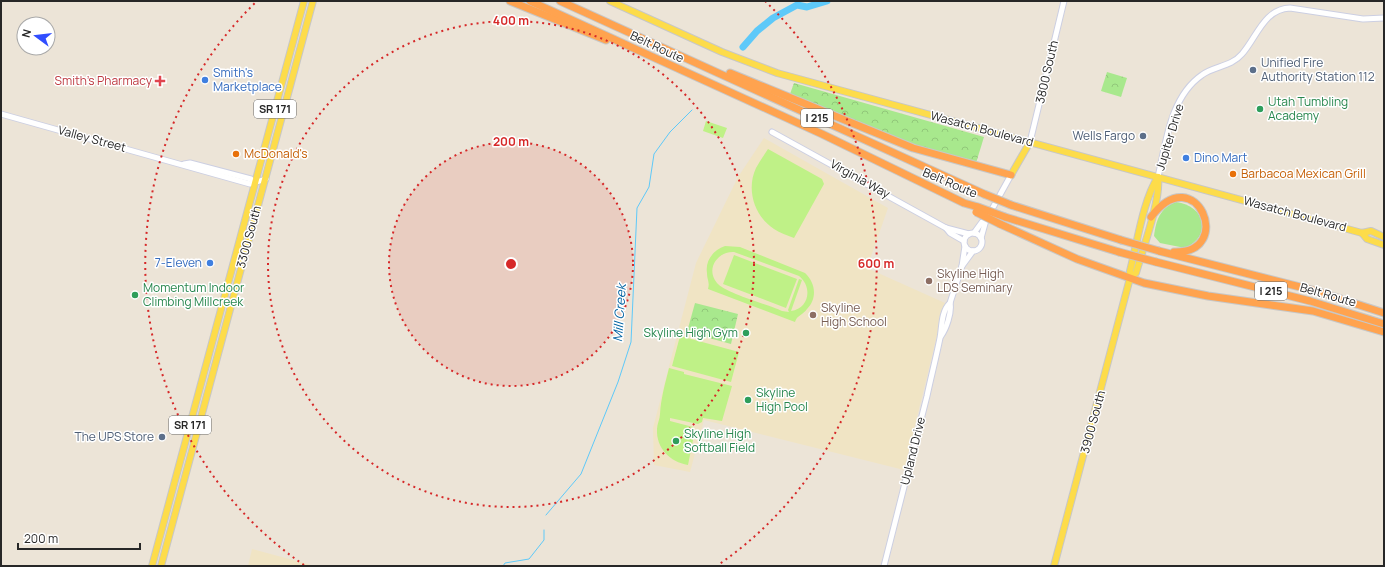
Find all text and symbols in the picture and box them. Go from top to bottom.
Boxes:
text: 400 m [493,12,529,29]
north arrow [16,16,56,56]
text: N [18,27,34,39]
street label: Belt Route [627,27,687,66]
street label: 3800 South [1031,39,1062,105]
place label: Unified Fire Authority Station 112 [1261,54,1375,85]
place label: Smith's Marketplace [213,64,282,95]
marker: Unified Fire Authority Station 112 [1248,65,1258,75]
place label: Smith's Pharmacy [55,72,153,89]
marker: Smith's Marketplace [200,75,210,85]
marker: Smith's Pharmacy [155,76,165,86]
place label: Utah Tumbling Academy [1268,93,1348,124]
road number: SR 171 [254,100,296,118]
street label: Jupiter Drive [1151,101,1188,172]
marker: Utah Tumbling Academy [1255,104,1265,114]
street label: Wasatch Boulevard [929,107,1035,150]
road number: I 215 [801,109,833,127]
street label: Valley Street [56,121,128,156]
place label: Wells Fargo [1072,127,1135,144]
marker: Wells Fargo [1138,131,1148,141]
text: 200 m [493,133,529,150]
place label: McDonald's [244,145,308,162]
marker: McDonald's [231,149,241,159]
place label: Dino Mart [1194,149,1248,166]
marker: Dino Mart [1181,153,1191,163]
street label: Virginia Way [827,155,894,202]
street label: Belt Route [920,163,980,202]
place label: Barbacoa Mexican Grill [1241,165,1366,182]
marker: Barbacoa Mexican Grill [1228,169,1238,179]
street label: Wasatch Boulevard [1242,192,1348,235]
street label: 3300 South [232,204,265,270]
place label: 7-Eleven [155,254,202,271]
text: 600 m [858,255,894,272]
centre of rings [504,257,518,271]
marker: 7-Eleven [205,258,215,268]
place label: Skyline High LDS Seminary [937,265,1013,296]
marker: Skyline High LDS Seminary [924,276,934,286]
street label: Belt Route [1298,278,1358,311]
place label: Momentum Indoor Climbing Millcreek [143,279,245,310]
water label: Mill Creek [608,281,630,343]
road number: I 215 [1255,282,1287,300]
marker: Momentum Indoor Climbing Millcreek [130,290,140,300]
place label: Skyline High School [821,299,887,330]
marker: Skyline High School [808,310,818,320]
place label: Skyline High Gym [644,324,738,341]
marker: Skyline High Gym [741,328,751,338]
place label: Skyline High Pool [756,384,808,415]
street label: 3900 South [1076,388,1109,455]
marker: Skyline High Pool [743,395,753,405]
street label: Upland Drive [896,415,929,487]
road number: SR 171 [169,416,211,434]
place label: Skyline High Softball Field [684,425,755,456]
place label: The UPS Store [75,428,154,445]
marker: The UPS Store [157,432,167,442]
marker: Skyline High Softball Field [671,436,681,446]
scale bar [18,525,140,551]
text: 200 m [24,530,58,547]

